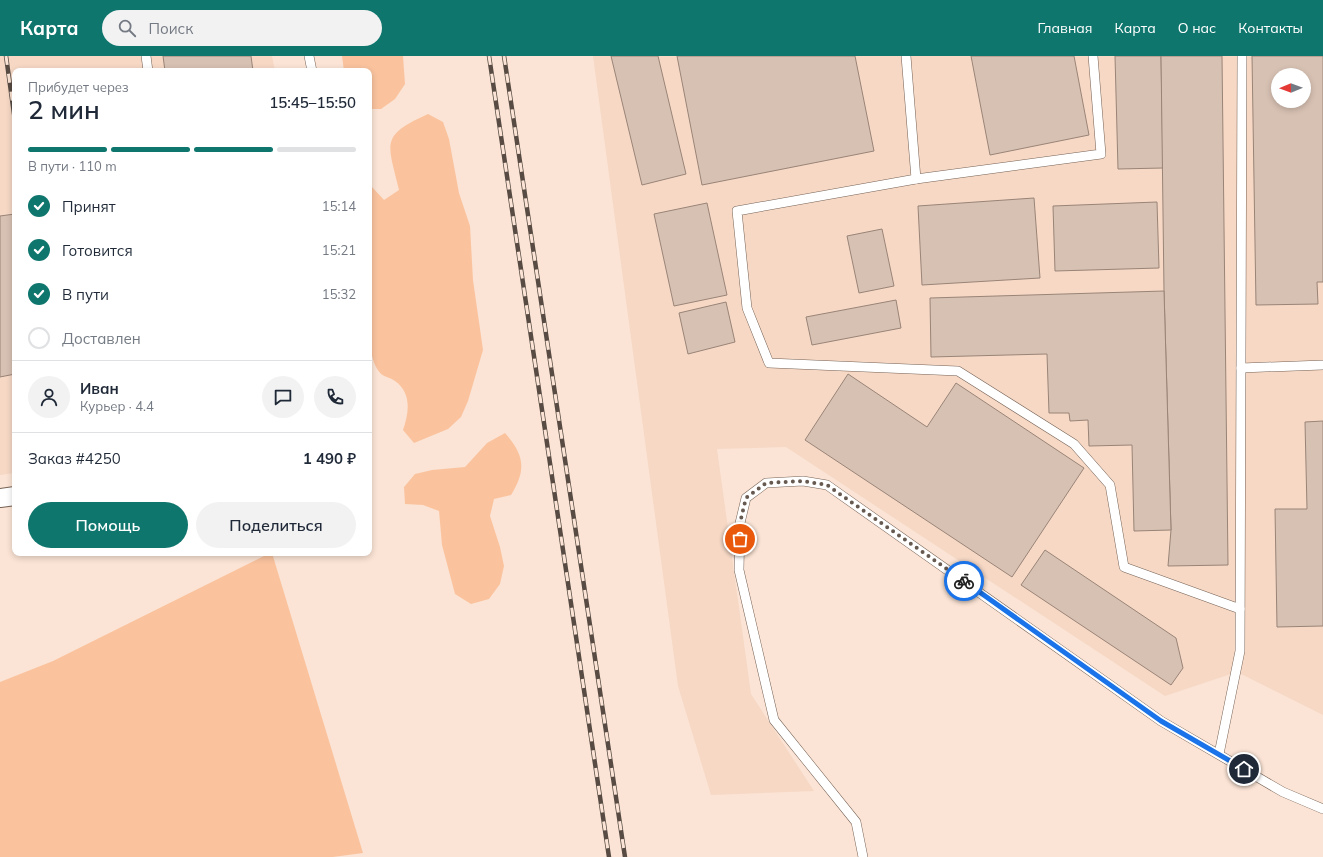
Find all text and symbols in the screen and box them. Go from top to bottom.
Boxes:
search box [102,10,382,46]
text: Карта [20,16,78,40]
icon: search [116,17,138,39]
text: Поиск [148,19,193,38]
text: Главная [1038,19,1093,37]
text: Карта [1115,19,1156,37]
text: О нас [1178,19,1216,37]
text: Контакты [1238,19,1303,37]
north arrow [1271,68,1311,108]
map controls [1271,68,1311,108]
text: Прибудет через [28,79,129,95]
text: 2 мин [28,93,100,126]
text: 15:45–15:50 [269,93,356,112]
text: В пути · 110 m [28,158,117,174]
icon: check [28,195,50,217]
text: Принят [62,197,116,216]
text: 15:14 [322,198,356,214]
icon: check [28,239,50,261]
text: Готовится [62,241,133,260]
text: 15:21 [322,242,356,258]
icon: check [28,283,50,305]
text: В пути [62,285,109,304]
text: 15:32 [322,286,356,302]
text: Доставлен [62,329,141,348]
button: person [28,376,70,418]
button: chat [262,376,304,418]
button: phone [314,376,356,418]
text: Иван [80,379,119,398]
text: Курьер · 4.4 [80,398,154,414]
text: Заказ #4250 [28,449,121,468]
text: 1 490 ₽ [303,449,356,468]
button: Помощь [28,502,188,548]
button: Поделиться [196,502,356,548]
pin [723,522,757,556]
icon: bag [729,528,751,550]
courier [944,561,984,601]
icon: bike [953,570,975,592]
pin [1227,752,1261,786]
icon: home [1233,758,1255,780]

